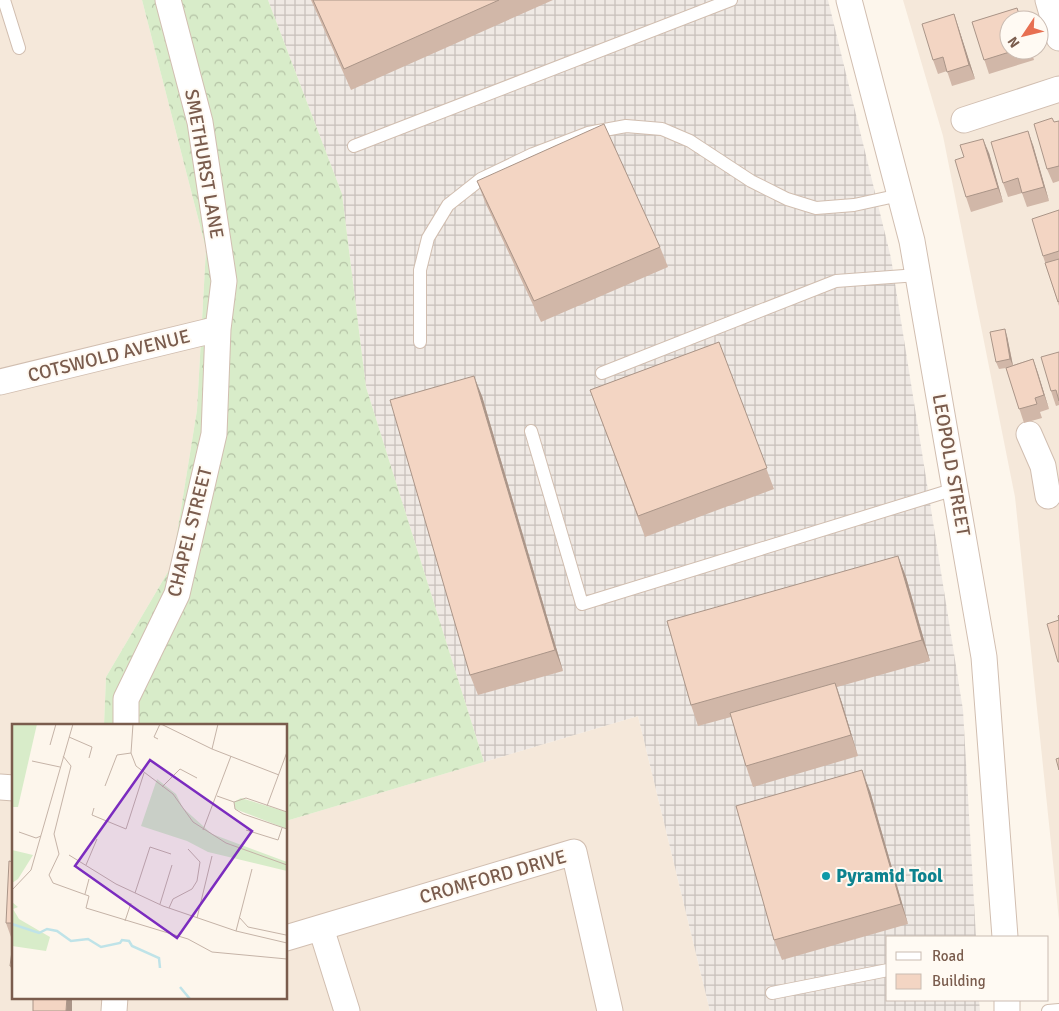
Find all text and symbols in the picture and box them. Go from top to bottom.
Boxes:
north arrow [999,10,1049,60]
text: N [1004,33,1024,51]
street label: SMETHURST LANE [179,87,229,241]
street label: COTSWOLD AVENUE [25,324,193,388]
street label: LEOPOLD STREET [927,392,975,539]
street label: CHAPEL STREET [162,464,218,599]
inset map [12,724,288,998]
street label: CROMFORD DRIVE [417,845,569,909]
place label: Pyramid Tool [836,864,943,888]
marker: Pyramid Tool [820,870,832,882]
legend [886,936,1049,1001]
text: Road [932,947,964,965]
text: Building [932,972,986,990]

